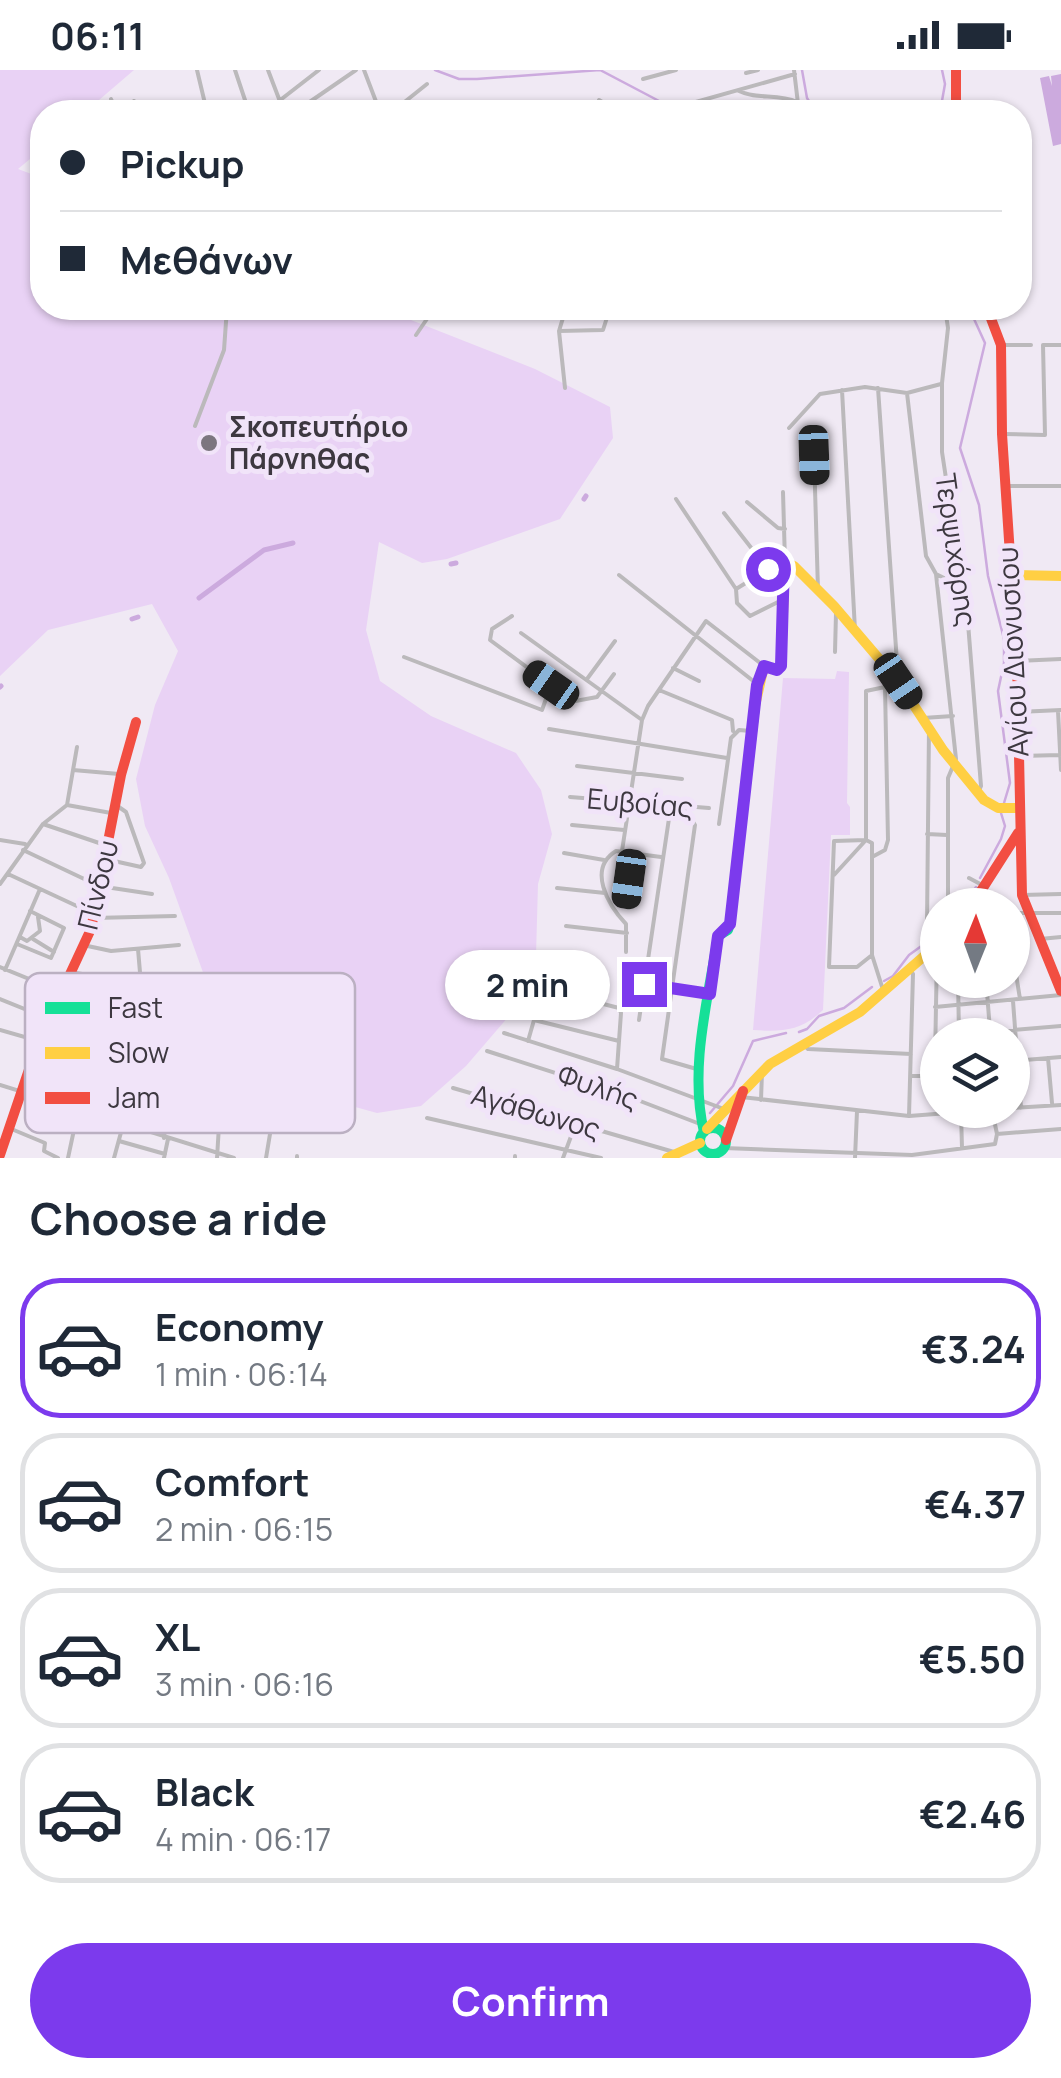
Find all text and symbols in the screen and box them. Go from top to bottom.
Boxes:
text: 06:11 [50,9,145,61]
text: Pickup [120,137,244,189]
text: Μεθάνων [120,233,293,285]
place label: Σκοπευτήριο Πάρνηθας [229,407,408,477]
car [798,424,830,486]
marker: Σκοπευτήριο Πάρνηθας [198,432,220,454]
street label: Τερψιχόρης [927,471,987,629]
street label: Αγίου Διονυσίου [988,546,1036,758]
route start [746,547,791,592]
car [869,648,927,714]
car [518,656,584,714]
street label: Ευβοίας [585,778,695,826]
street label: Πίνδου [68,836,126,934]
car [610,847,648,911]
north arrow [920,888,1030,998]
map controls [920,888,1030,1128]
callout: 2 min [444,949,609,1019]
route end [622,962,667,1007]
text: 2 min [486,963,569,1007]
legend [25,973,355,1133]
text: Fast [108,988,163,1026]
button: layers [920,1018,1030,1128]
text: Slow [108,1033,169,1071]
street label: Φυλής [553,1055,644,1118]
street label: Αγάθωνος [467,1074,605,1148]
text: Jam [108,1078,160,1116]
text: Choose a ride [30,1187,327,1249]
text: Economy [155,1300,324,1352]
icon: car [35,1303,125,1393]
text: €3.24 [921,1322,1026,1374]
text: 1 min · 06:14 [155,1352,328,1396]
text: Comfort [155,1455,309,1507]
icon: car [35,1458,125,1548]
text: €4.37 [925,1477,1026,1529]
text: 2 min · 06:15 [155,1507,333,1551]
text: XL [155,1610,200,1662]
icon: car [35,1613,125,1703]
text: €5.50 [919,1632,1026,1684]
text: 3 min · 06:16 [155,1662,334,1706]
text: Black [155,1765,254,1817]
icon: car [35,1768,125,1858]
text: €2.46 [919,1787,1026,1839]
text: 4 min · 06:17 [155,1817,331,1861]
button: Confirm [30,1943,1031,2058]

